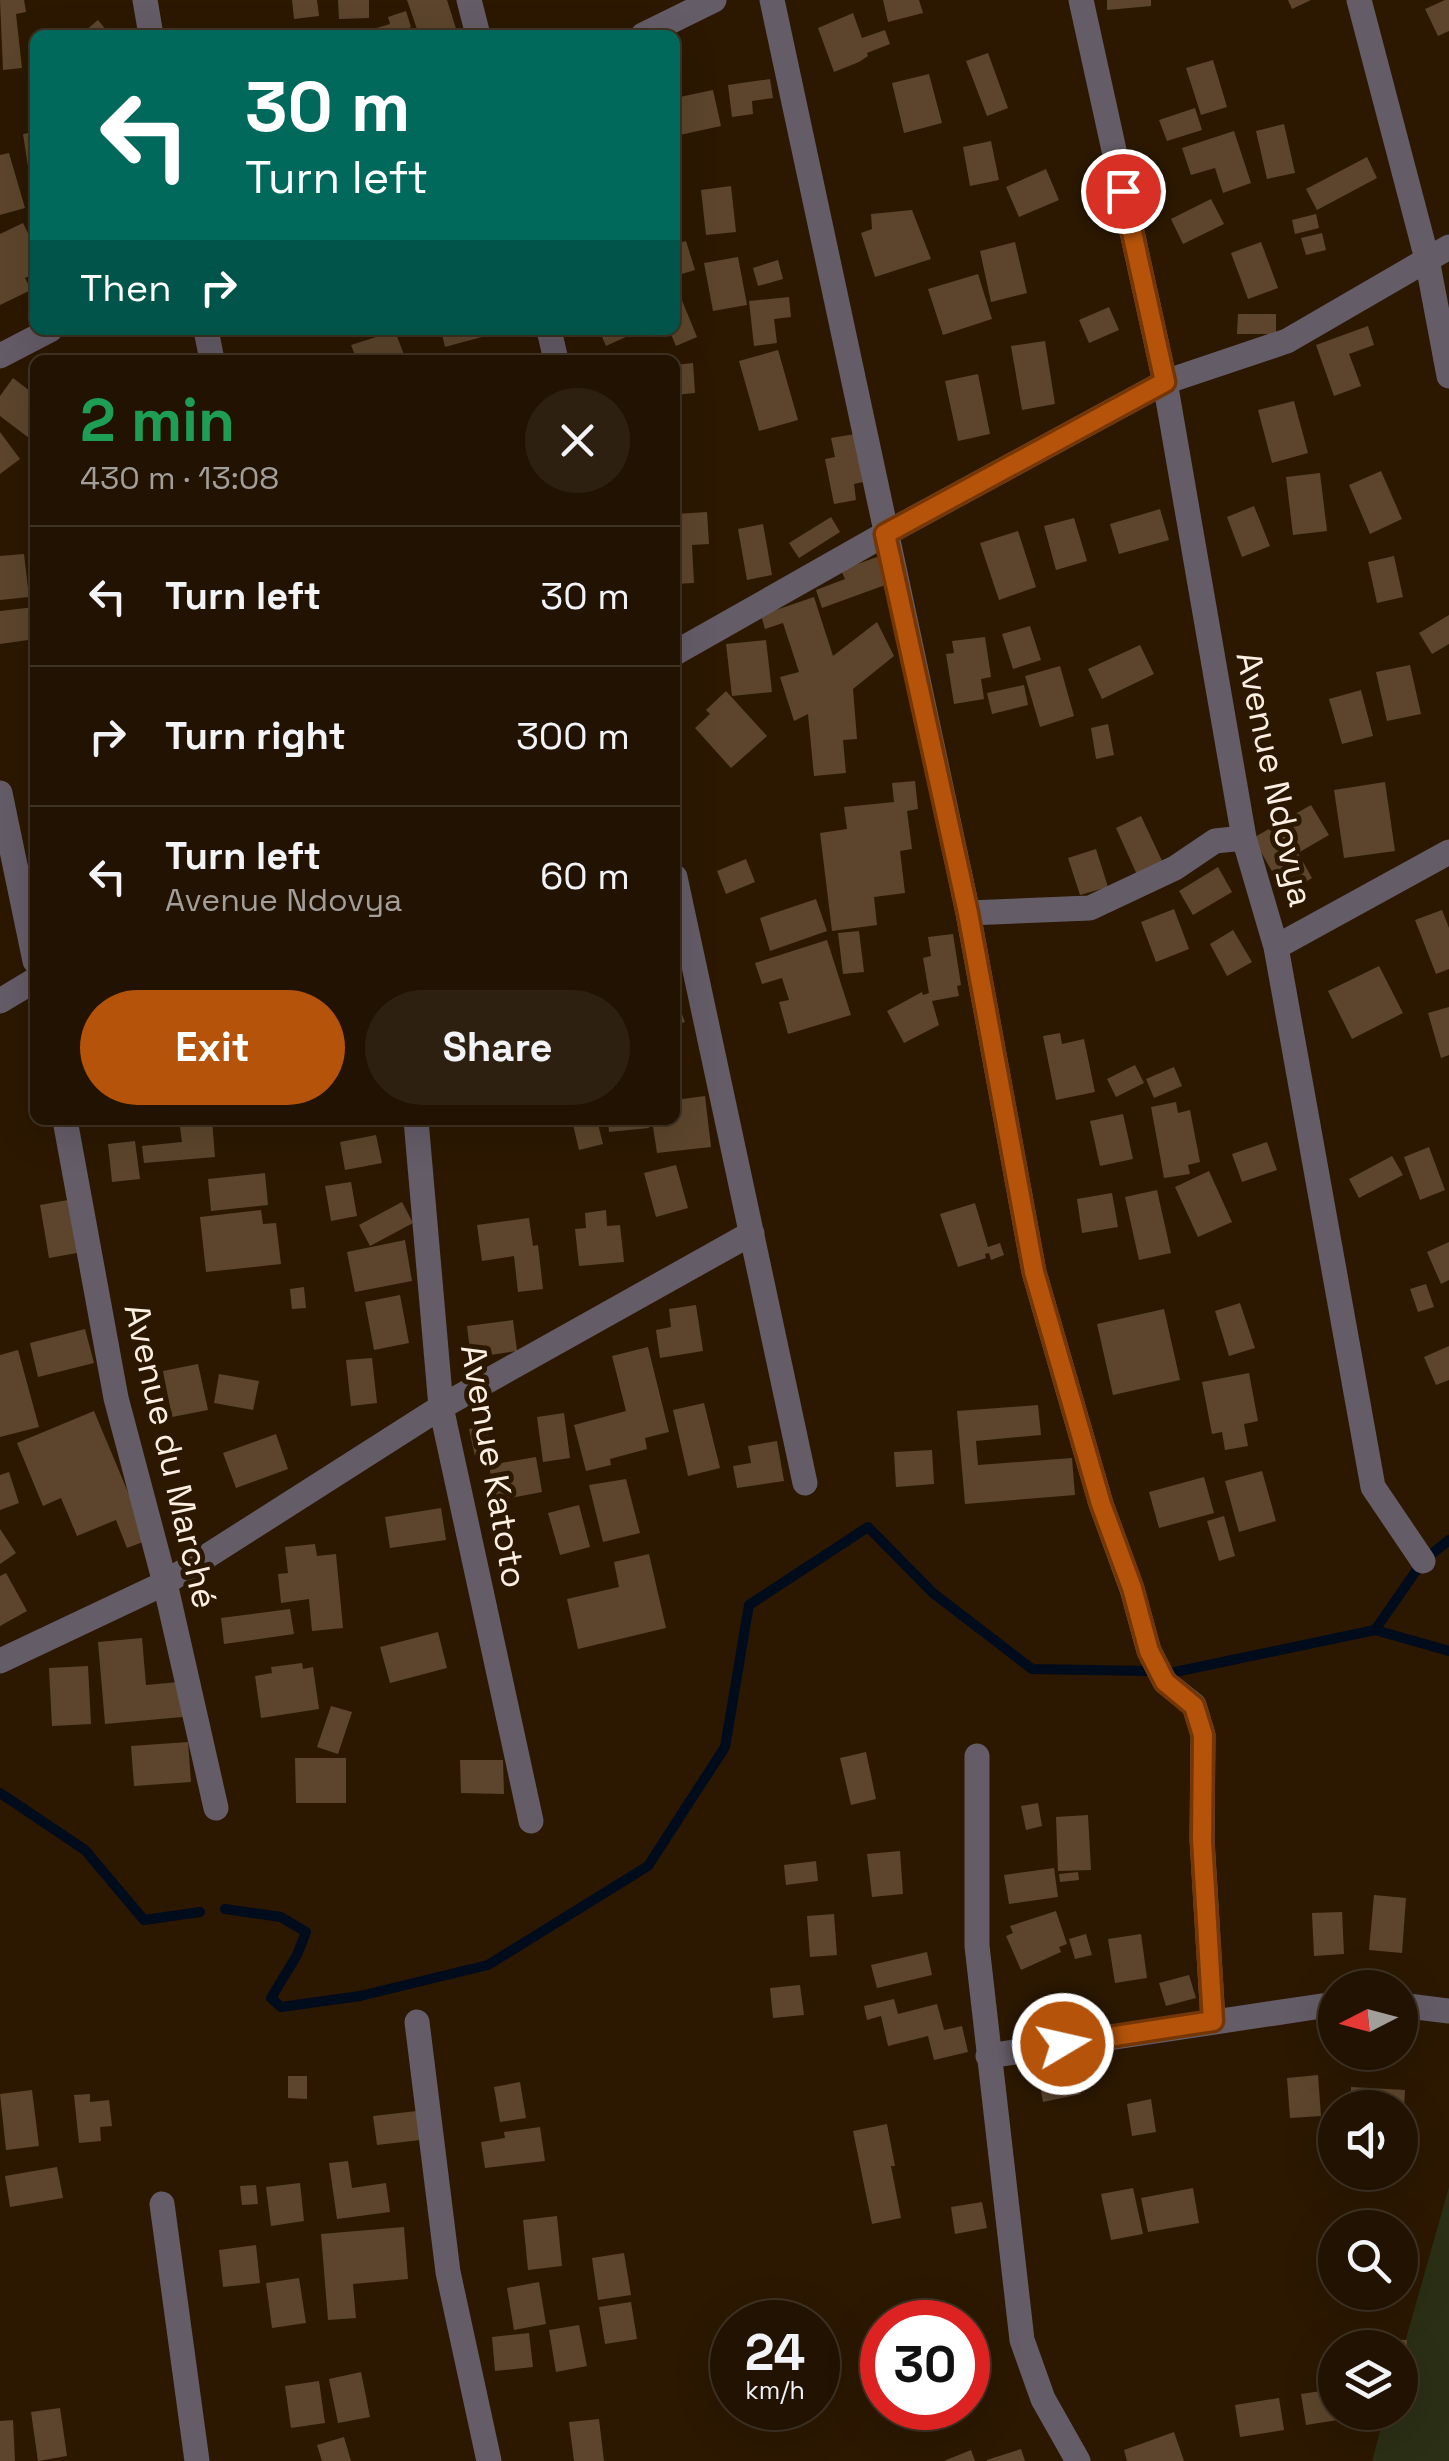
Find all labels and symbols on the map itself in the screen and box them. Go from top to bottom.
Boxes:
pin [1081,149,1166,234]
street label: Avenue Ndovya [1226,647,1324,911]
street label: Avenue du Marché [115,1299,227,1613]
street label: Avenue Katoto [451,1341,537,1591]
north arrow [1318,1970,1418,2070]
position arrow [1011,1992,1115,2096]
speed limit sign: 30 [860,2300,990,2430]

